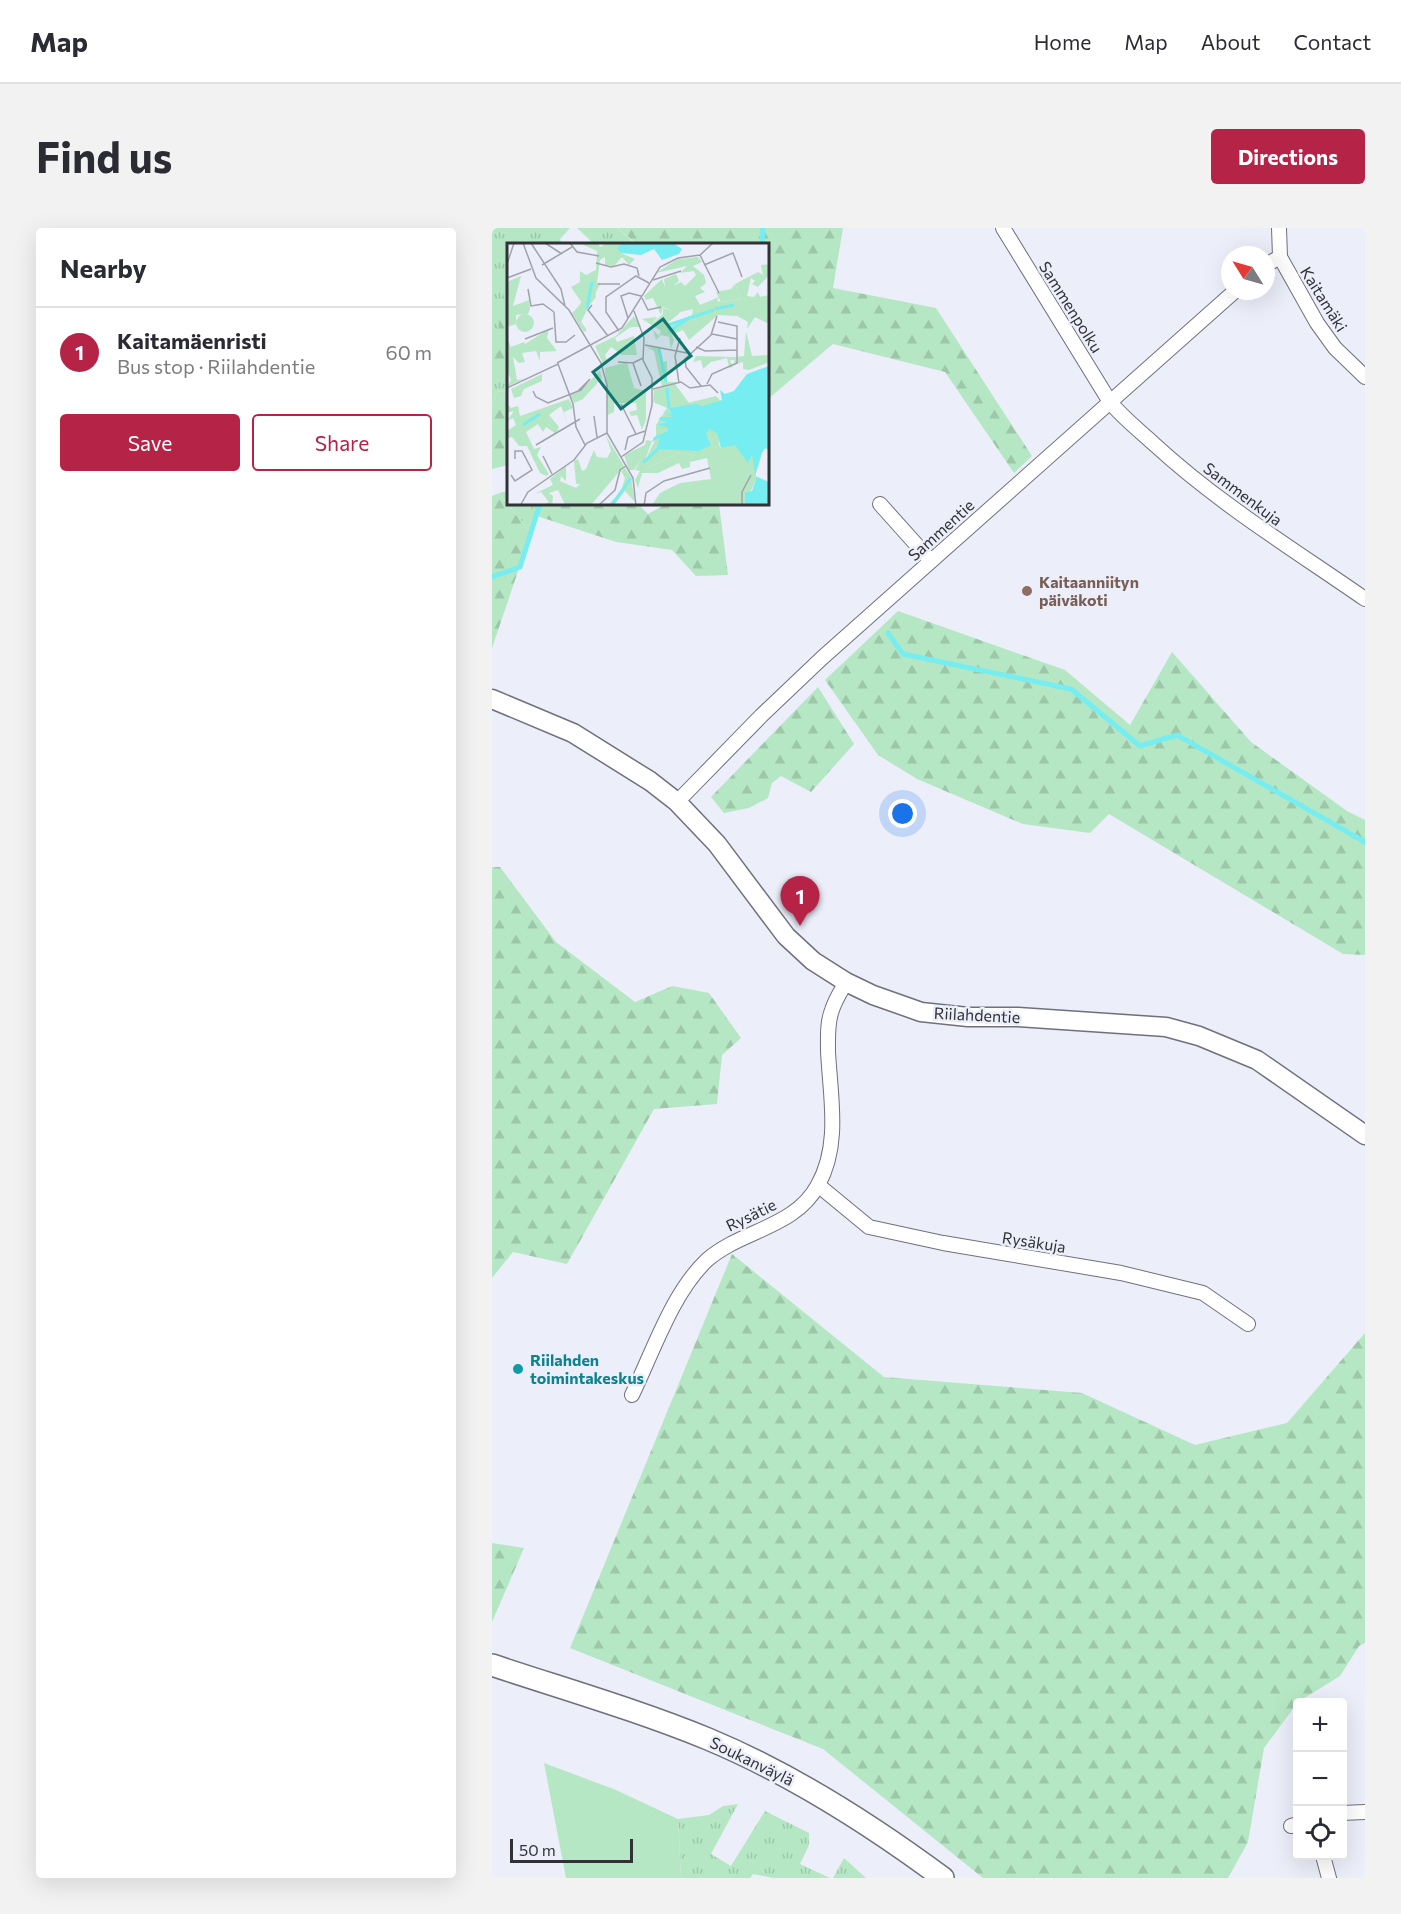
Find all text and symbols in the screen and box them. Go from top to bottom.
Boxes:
text: Map [30,24,88,58]
text: Home [1034,29,1091,54]
text: Map [1124,29,1168,54]
text: About [1201,29,1260,54]
text: Contact [1293,29,1371,54]
button: Directions [1211,129,1365,184]
text: Find us [36,130,172,182]
inset map [507,243,770,506]
north arrow [1221,246,1275,300]
text: Nearby [60,252,147,283]
street label: Sammenpolku [1036,258,1107,356]
street label: Kaitamäki [1297,263,1352,335]
text: Kaitamäenristi [117,327,267,354]
text: 1 [75,340,84,364]
text: 60 m [386,340,432,364]
text: Bus stop · Riilahdentie [117,354,315,378]
button: Save [60,414,240,471]
button: Share [252,414,432,471]
street label: Sammenkuja [1200,458,1286,529]
street label: Sammentie [904,495,978,564]
place label: Kaitaanniityn päiväkoti [1039,572,1139,609]
marker: Kaitaanniityn päiväkoti [1020,584,1034,598]
your location [888,799,917,828]
pin: 1 [780,876,820,926]
street label: Riilahdentie [933,1003,1021,1026]
street label: Rysätie [723,1194,779,1235]
street label: Rysäkuja [1001,1227,1067,1256]
place label: Riilahden toimintakeskus [530,1350,644,1387]
marker: Riilahden toimintakeskus [511,1362,525,1376]
map controls [1293,1698,1347,1860]
button: + [1293,1698,1347,1752]
street label: Soukanväylä [707,1732,797,1789]
button: − [1293,1752,1347,1806]
button: locate [1293,1806,1347,1860]
scale bar [510,1836,633,1864]
text: 50 m [519,1840,556,1859]

